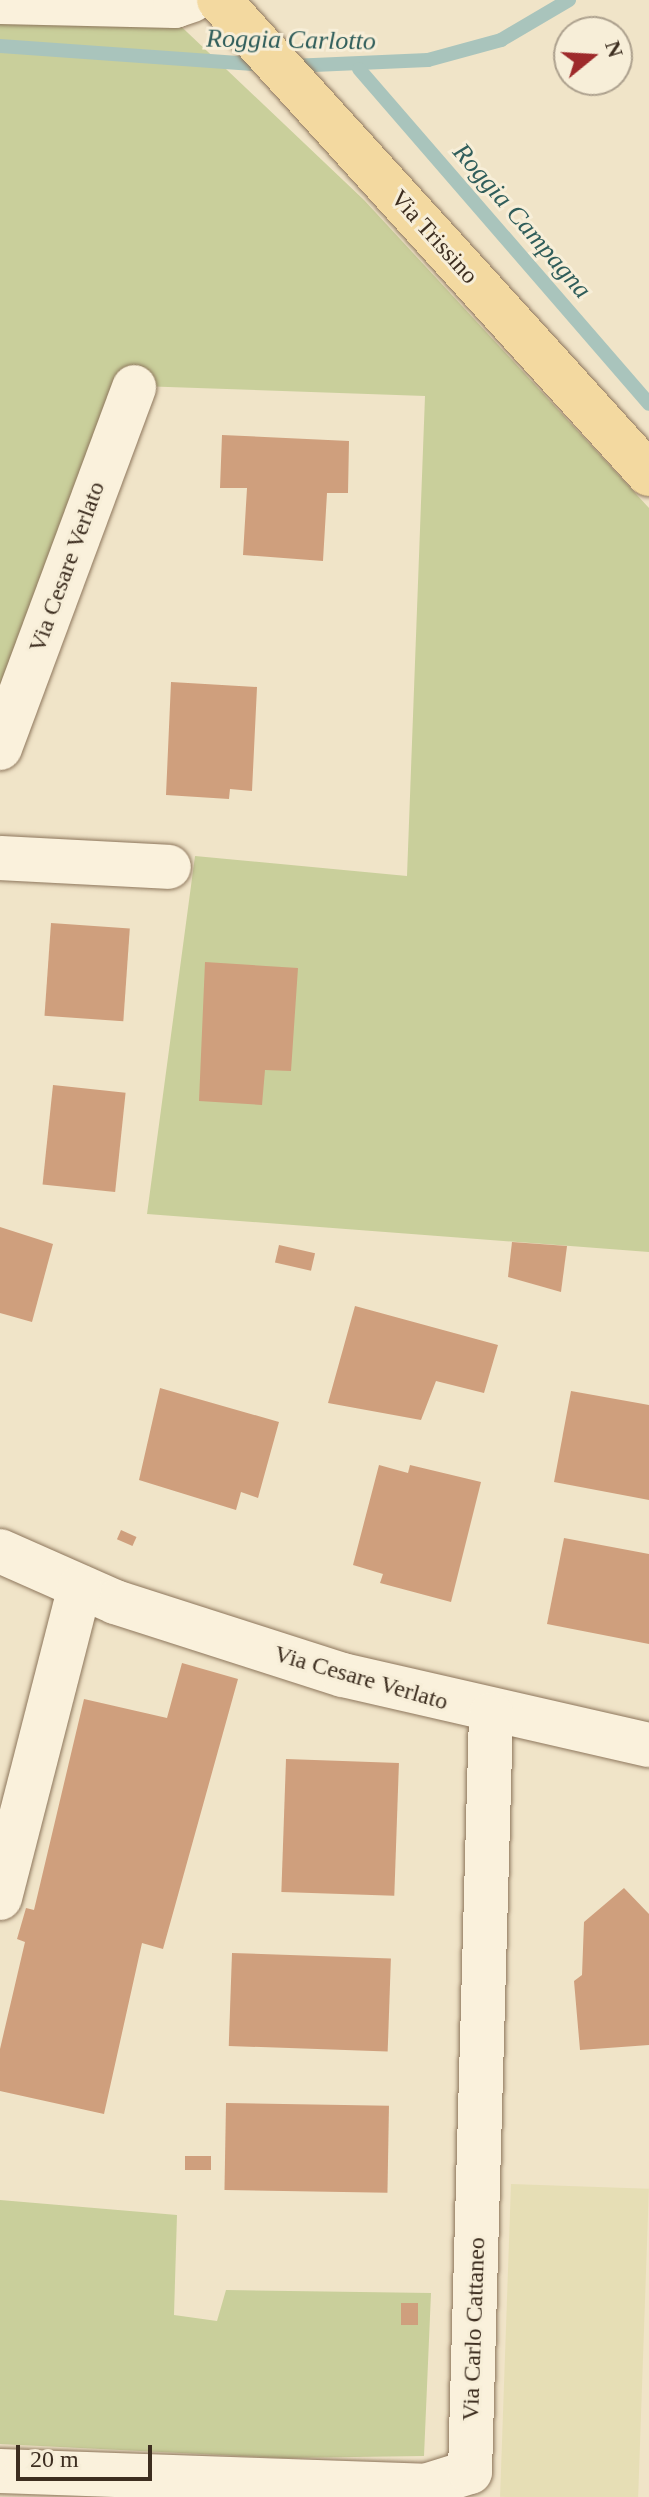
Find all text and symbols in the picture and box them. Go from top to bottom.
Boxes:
north arrow [553,16,633,96]
water label: Roggia Carlotto [206,23,376,57]
text: N [600,38,629,60]
water label: Roggia Campagna [446,137,598,305]
street label: Via Trissino [384,184,484,290]
street label: Via Cesare Verlato [23,478,111,656]
street label: Via Cesare Verlato [271,1639,451,1717]
street label: Via Carlo Cattaneo [456,2237,492,2421]
scale bar [20,2429,156,2479]
text: 20 m [30,2446,79,2472]

